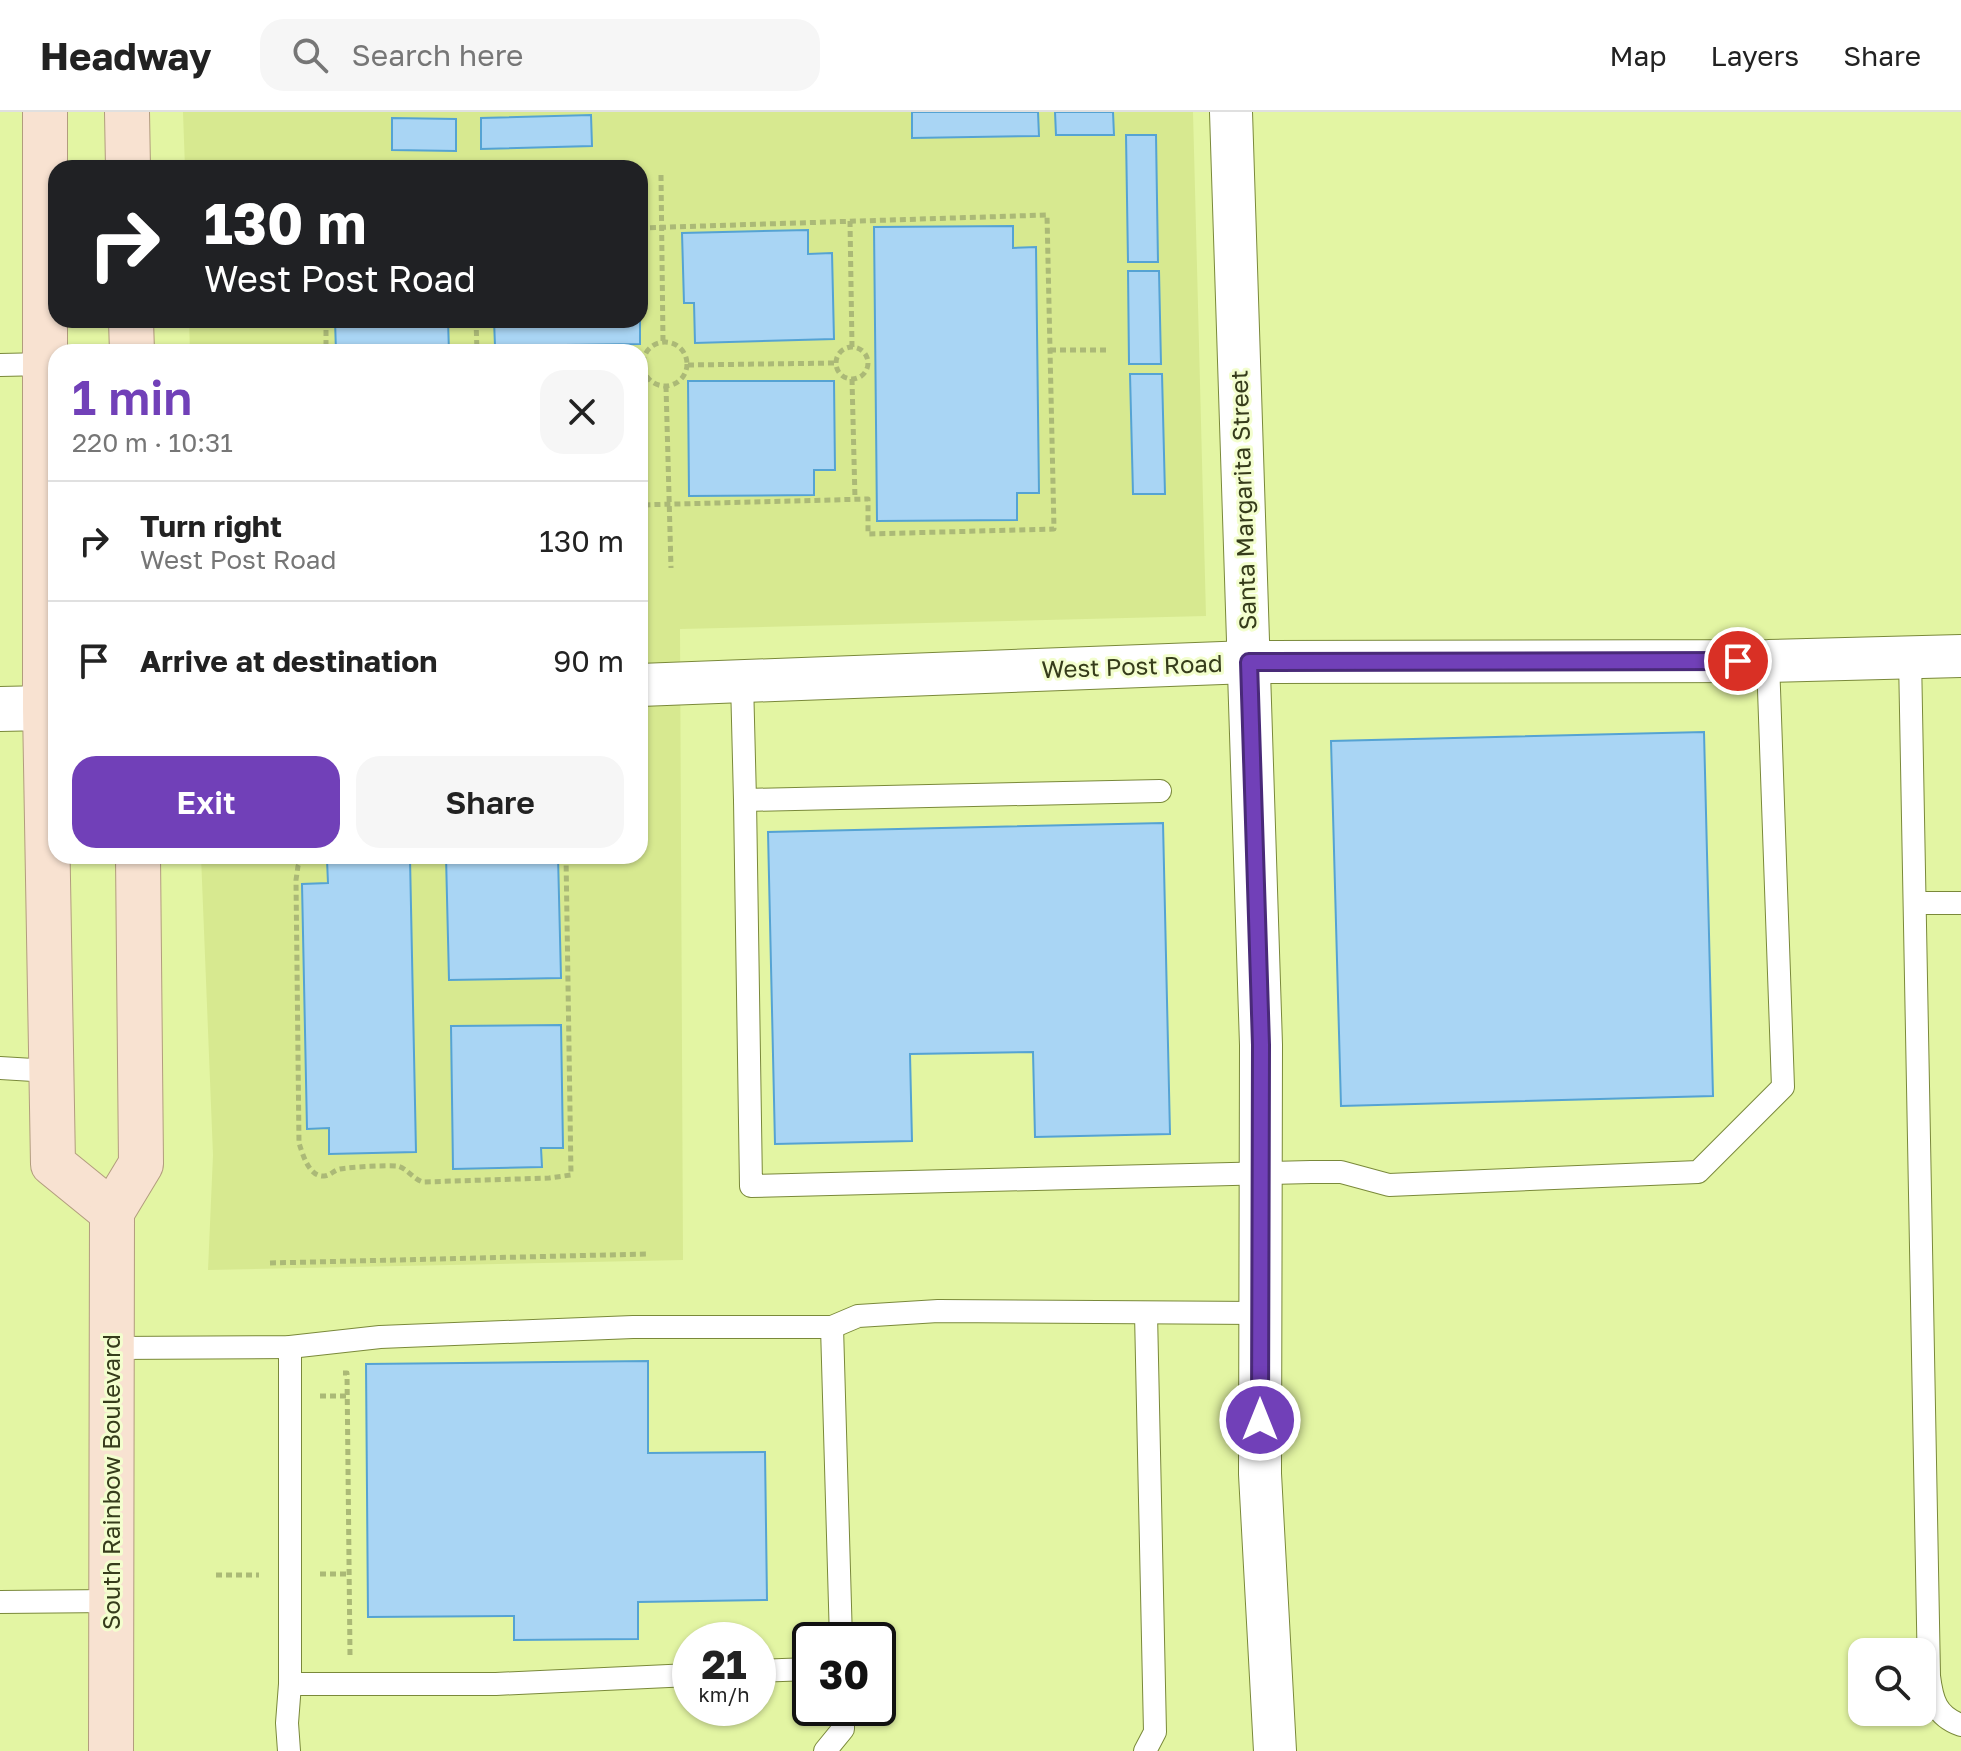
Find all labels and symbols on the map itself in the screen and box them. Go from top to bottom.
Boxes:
street label: Santa Margarita Street [1223,370,1262,631]
pin [1704,627,1772,695]
street label: West Post Road [1041,648,1223,683]
street label: South Rainbow Boulevard [96,1334,125,1630]
position arrow [1218,1378,1302,1462]
speed limit sign: 30 [792,1622,896,1726]

